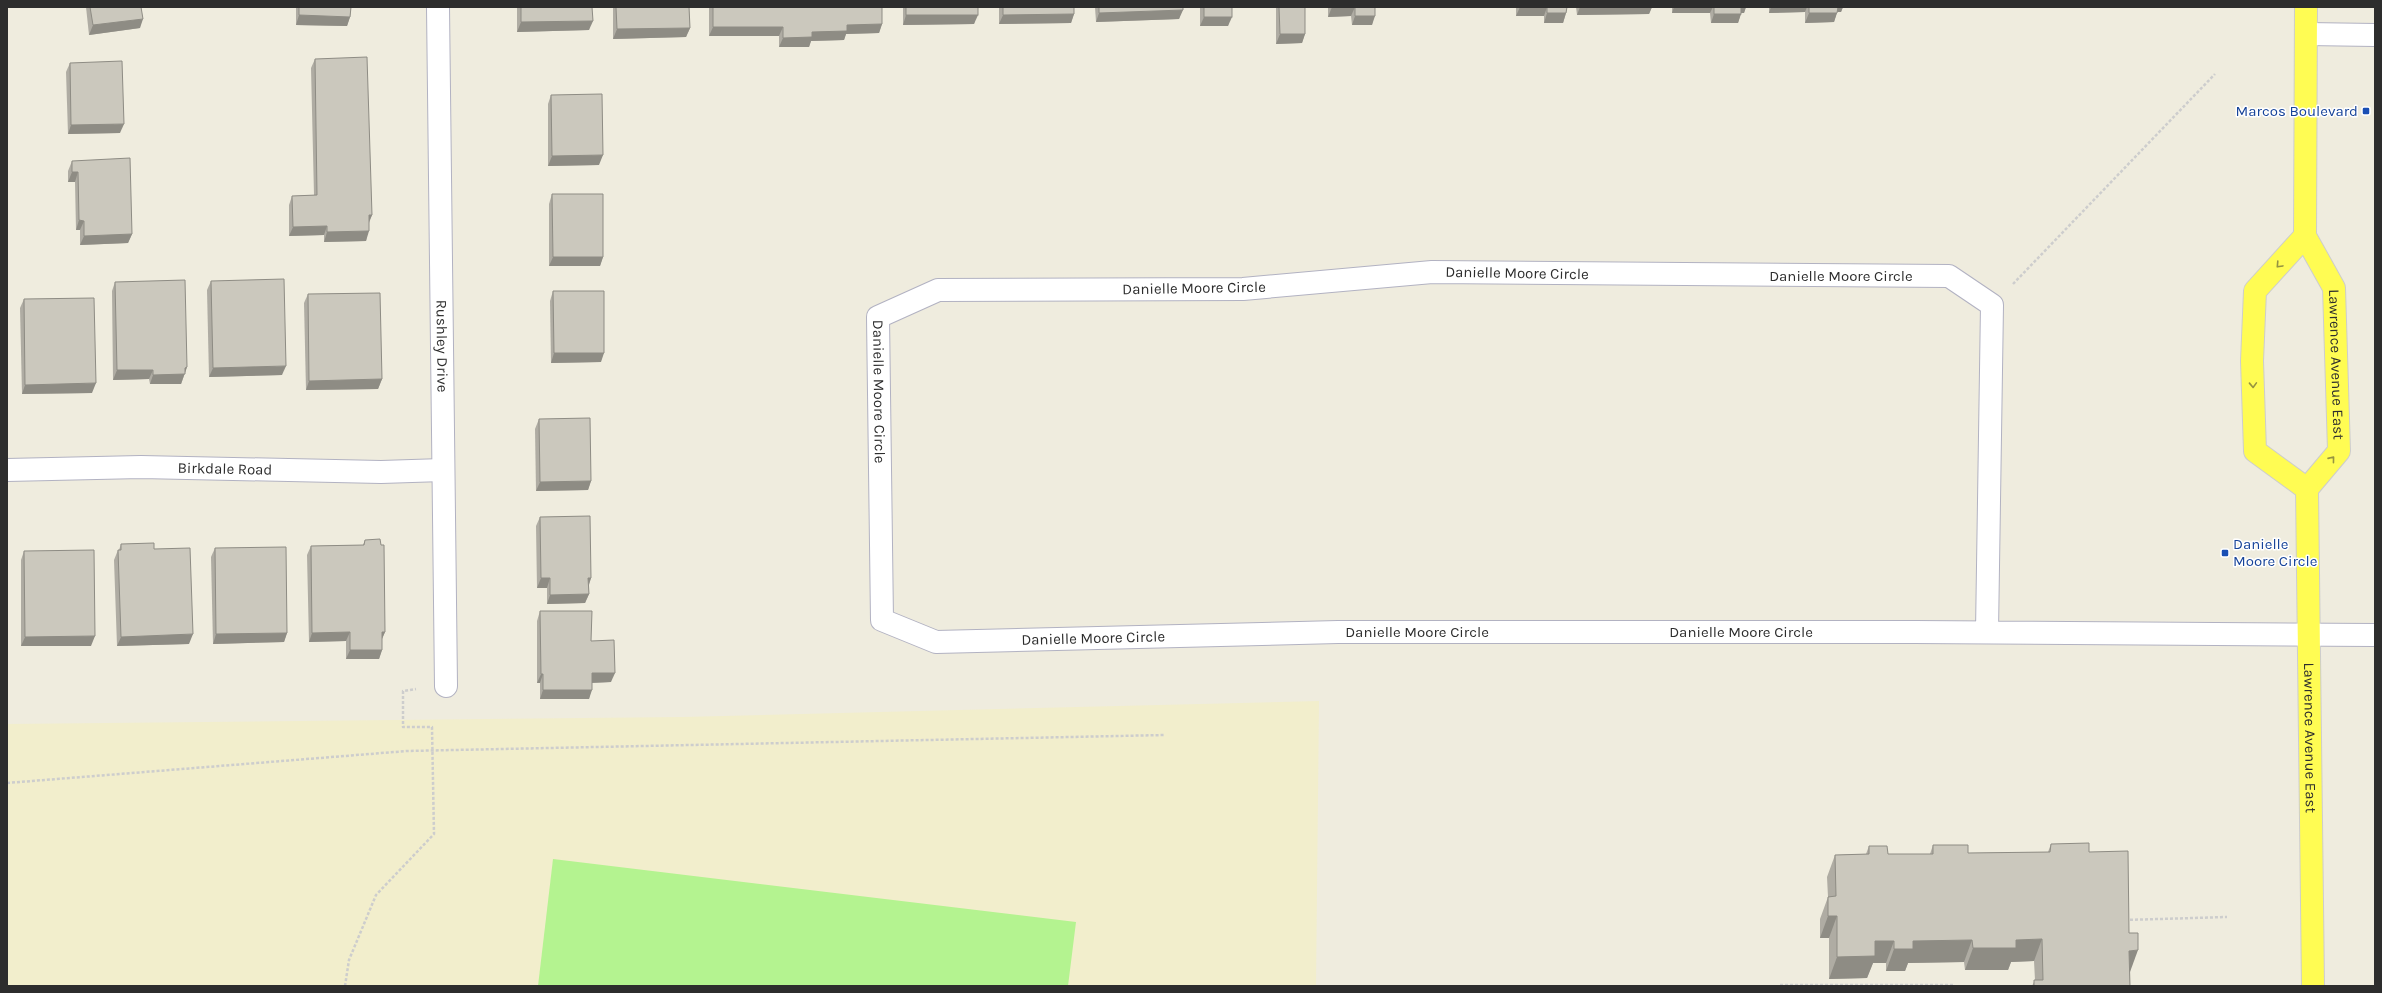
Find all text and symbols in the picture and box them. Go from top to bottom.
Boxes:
place label: Marcos Boulevard [2236,102,2358,120]
marker: Marcos Boulevard [2361,106,2371,116]
one-way arrow [2276,260,2284,268]
street label: Danielle Moore Circle [1445,263,1589,283]
street label: Danielle Moore Circle [1769,267,1913,285]
street label: Danielle Moore Circle [1122,278,1266,298]
street label: Lawrence Avenue East [2325,289,2348,440]
street label: Rushley Drive [432,299,452,392]
street label: Danielle Moore Circle [869,320,889,463]
one-way arrow [2249,382,2257,388]
one-way arrow [2328,457,2335,464]
street label: Birkdale Road [177,459,273,479]
place label: Danielle Moore Circle [2233,535,2318,570]
marker: Danielle Moore Circle [2220,548,2230,558]
street label: Danielle Moore Circle [1345,623,1489,641]
street label: Danielle Moore Circle [1669,623,1813,641]
street label: Danielle Moore Circle [1021,627,1165,649]
street label: Lawrence Avenue East [2300,662,2320,813]

